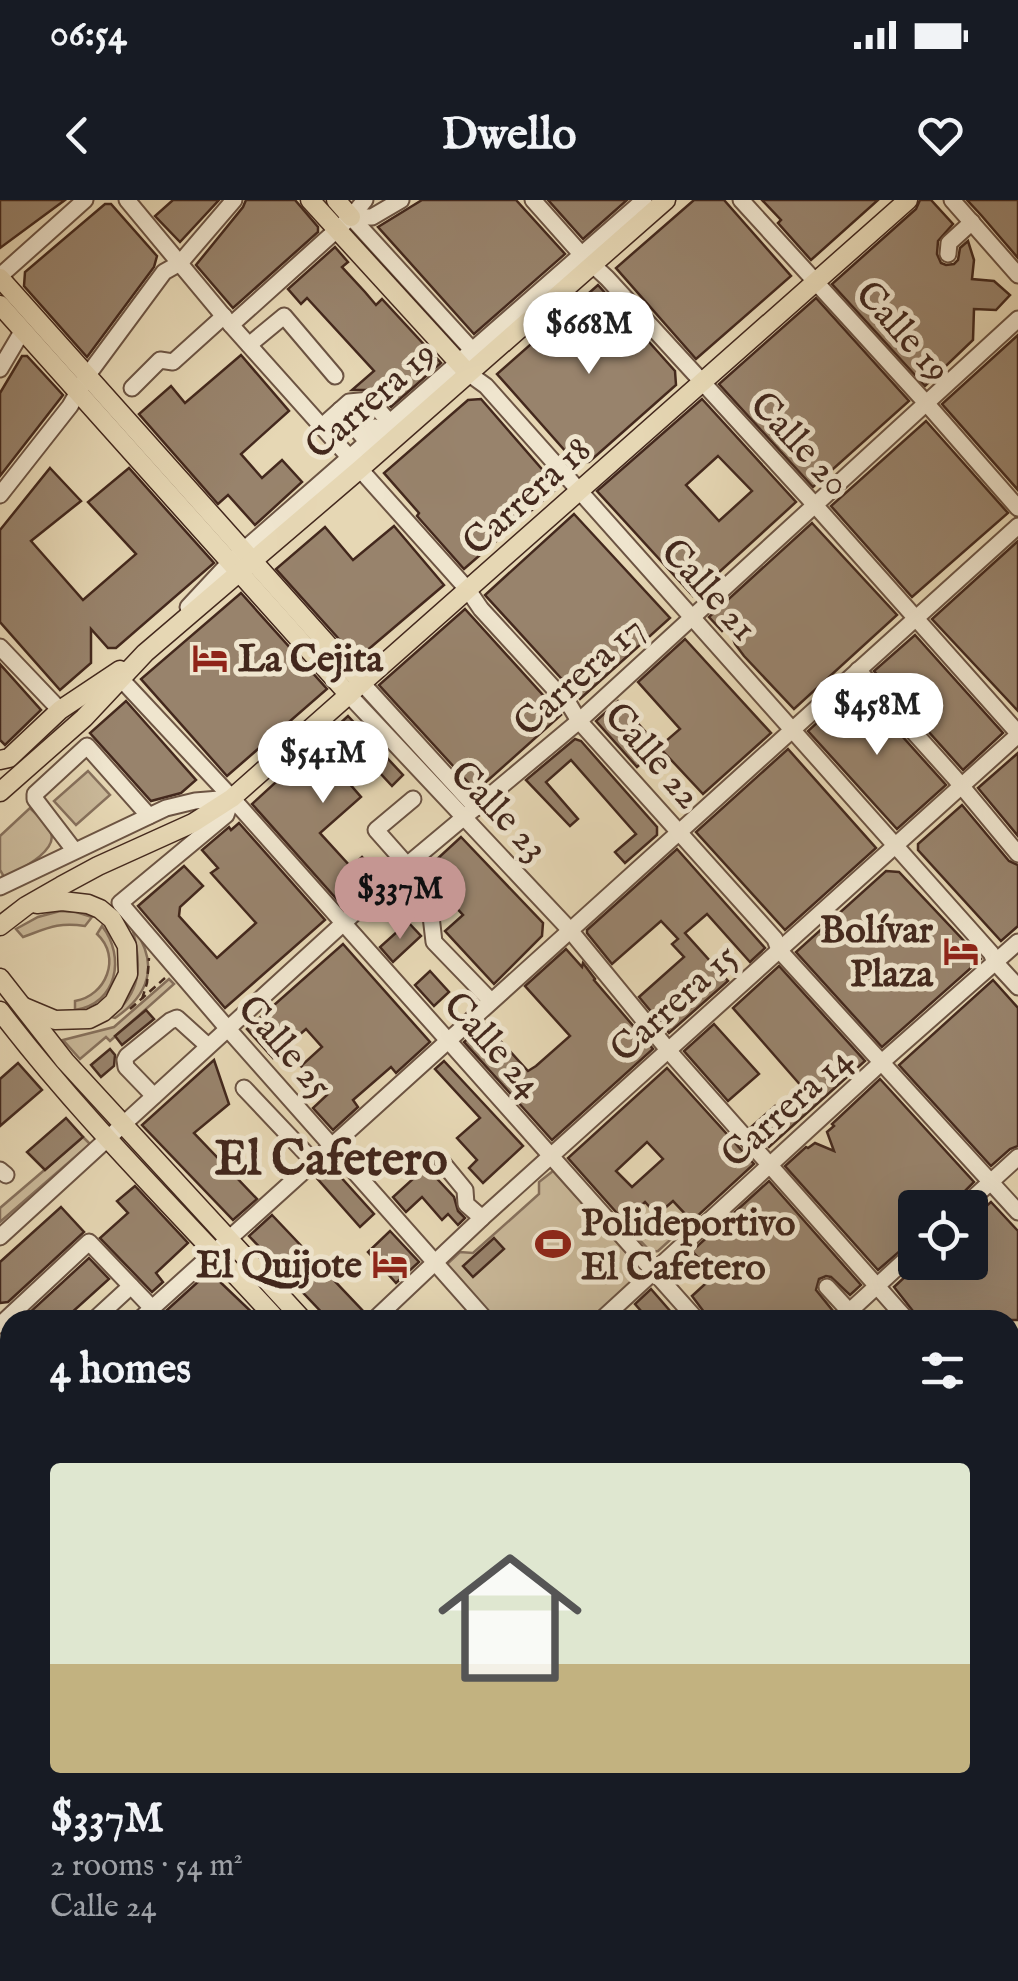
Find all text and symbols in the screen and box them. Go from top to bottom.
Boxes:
text: 06:54 [50,11,127,59]
text: Dwello [442,107,576,164]
icon: back [50,108,105,163]
icon: heart [913,108,968,163]
street label: Calle 19 [844,272,960,394]
pin: $668M [519,292,659,377]
text: $668M [545,304,633,345]
street label: Carrera 19 [296,331,447,471]
street label: Calle 20 [738,382,859,508]
street label: Carrera 18 [454,427,602,567]
street label: Calle 21 [649,530,766,652]
street label: Carrera 17 [505,606,655,748]
place label: La Cejita [238,637,383,685]
hotel icon: La Cejita [191,639,229,677]
pin: $458M [807,673,947,758]
text: $458M [833,685,921,726]
street label: Calle 22 [592,694,711,820]
pin: $541M [253,721,393,806]
text: $541M [280,733,366,774]
street label: Calle 23 [438,752,557,873]
pin: $337M [330,857,470,942]
text: $337M [357,869,443,910]
place label: Bolívar Plaza [820,908,934,1000]
hotel icon: Bolívar Plaza [942,932,980,970]
street label: Carrera 15 [601,934,749,1074]
street label: Calle 24 [432,983,552,1109]
street label: Calle 25 [226,986,342,1110]
street label: Carrera 14 [712,1036,864,1180]
district label: El Cafetero [214,1131,448,1191]
map controls [898,1190,988,1280]
button: locate [898,1190,988,1280]
place label: Polideportivo El Cafetero [581,1201,796,1293]
sports icon: Polideportivo El Cafetero [534,1225,572,1263]
place label: El Quijote [196,1243,363,1291]
hotel icon: El Quijote [371,1245,409,1283]
icon: filters [915,1343,970,1398]
text: 4 homes [50,1344,191,1397]
icon: home [420,1528,600,1708]
text: $337M [50,1793,164,1846]
text: 2 rooms · 54 m² [50,1846,243,1887]
text: Calle 24 [50,1887,156,1928]

